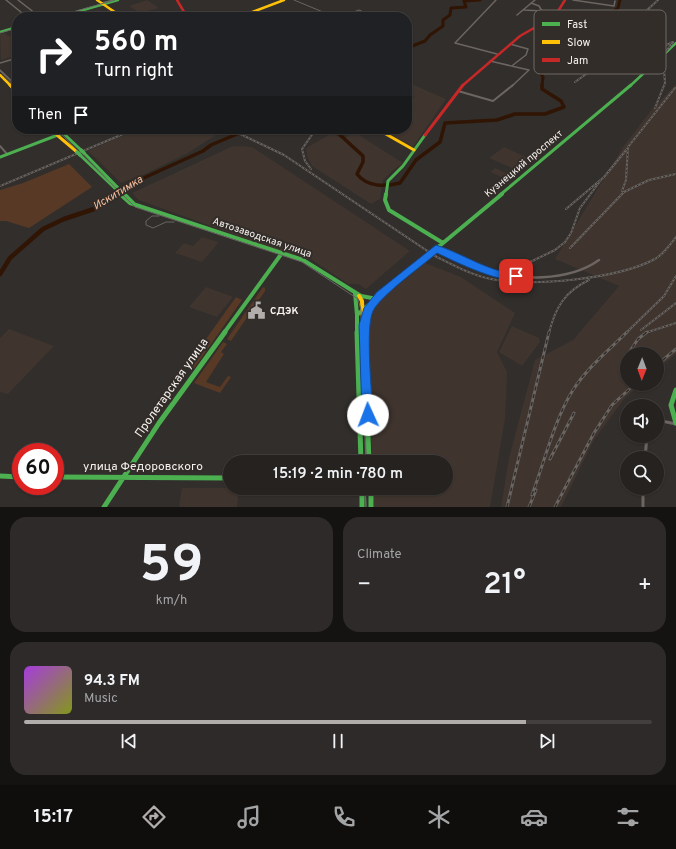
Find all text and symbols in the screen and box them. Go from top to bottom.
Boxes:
legend [534,10,666,74]
text: Fast [567,18,587,32]
text: 560 m [94,25,178,61]
icon: right [28,28,80,80]
text: Slow [567,36,590,50]
text: Jam [567,54,588,68]
text: Turn right [94,60,174,83]
icon: arrive [70,104,92,126]
text: Then [28,106,62,125]
street label: Кузнецкий проспект [482,127,566,201]
water label: Искитимка [91,173,146,213]
street label: Автозаводская улица [211,215,313,261]
pin [499,259,533,293]
icon: arrive [505,265,527,287]
public building icon: СДЭК [247,301,267,321]
place label: СДЭК [270,305,299,318]
street label: Пролетарская улица [132,335,212,441]
north arrow [620,347,664,391]
map controls [620,347,664,495]
position arrow [347,394,389,436]
button: sound [620,399,664,443]
speed limit sign: 60 [12,443,64,495]
button: search [620,451,664,495]
street label: улица Федоровского [83,459,203,475]
text: 15:19 · 2 min · 780 m [273,465,403,484]
text: 59 [140,534,203,600]
text: Climate [357,547,402,563]
text: 21° [483,567,526,604]
text: − [357,572,371,599]
text: + [638,572,652,599]
text: km/h [156,593,187,609]
text: 94.3 FM [84,672,140,691]
text: Music [84,691,118,707]
icon: previous [118,730,140,752]
icon: pause [327,730,349,752]
icon: next [536,730,558,752]
icon: directions [140,803,168,831]
icon: music [235,803,263,831]
icon: phone [330,803,358,831]
icon: climate [425,803,453,831]
icon: car [520,803,548,831]
icon: filters [614,803,642,831]
text: 15:17 [33,806,73,829]

